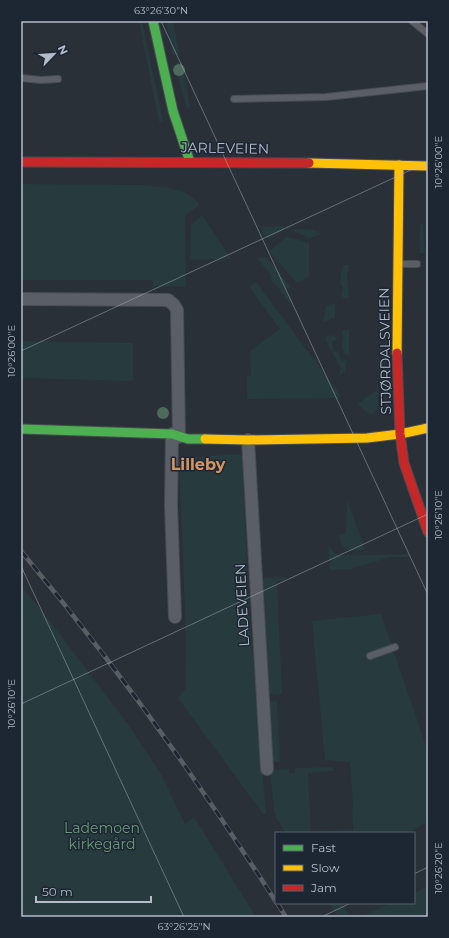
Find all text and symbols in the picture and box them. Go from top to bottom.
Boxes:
text: 63°26'30"N [134,4,188,17]
north arrow [34,34,74,74]
text: N [55,43,71,57]
text: 10°26'00"E [432,136,445,188]
street label: JARLEVEIEN [180,138,269,158]
street label: STJØRDALSVEIEN [375,287,395,415]
text: 10°26'00"E [5,325,18,377]
district label: Lilleby [171,455,226,474]
text: 10°26'10"E [432,490,445,540]
street label: LADEVEIEN [231,563,253,647]
text: 10°26'10"E [5,679,18,729]
park label: Lademoen kirkegård [64,819,140,853]
legend [275,832,415,904]
text: Fast [311,840,336,855]
text: 10°26'20"E [432,842,445,894]
text: Slow [311,860,340,875]
scale bar [36,878,151,904]
text: Jam [310,880,337,895]
text: 50 m [42,884,73,899]
text: 63°26'25"N [157,920,211,933]

